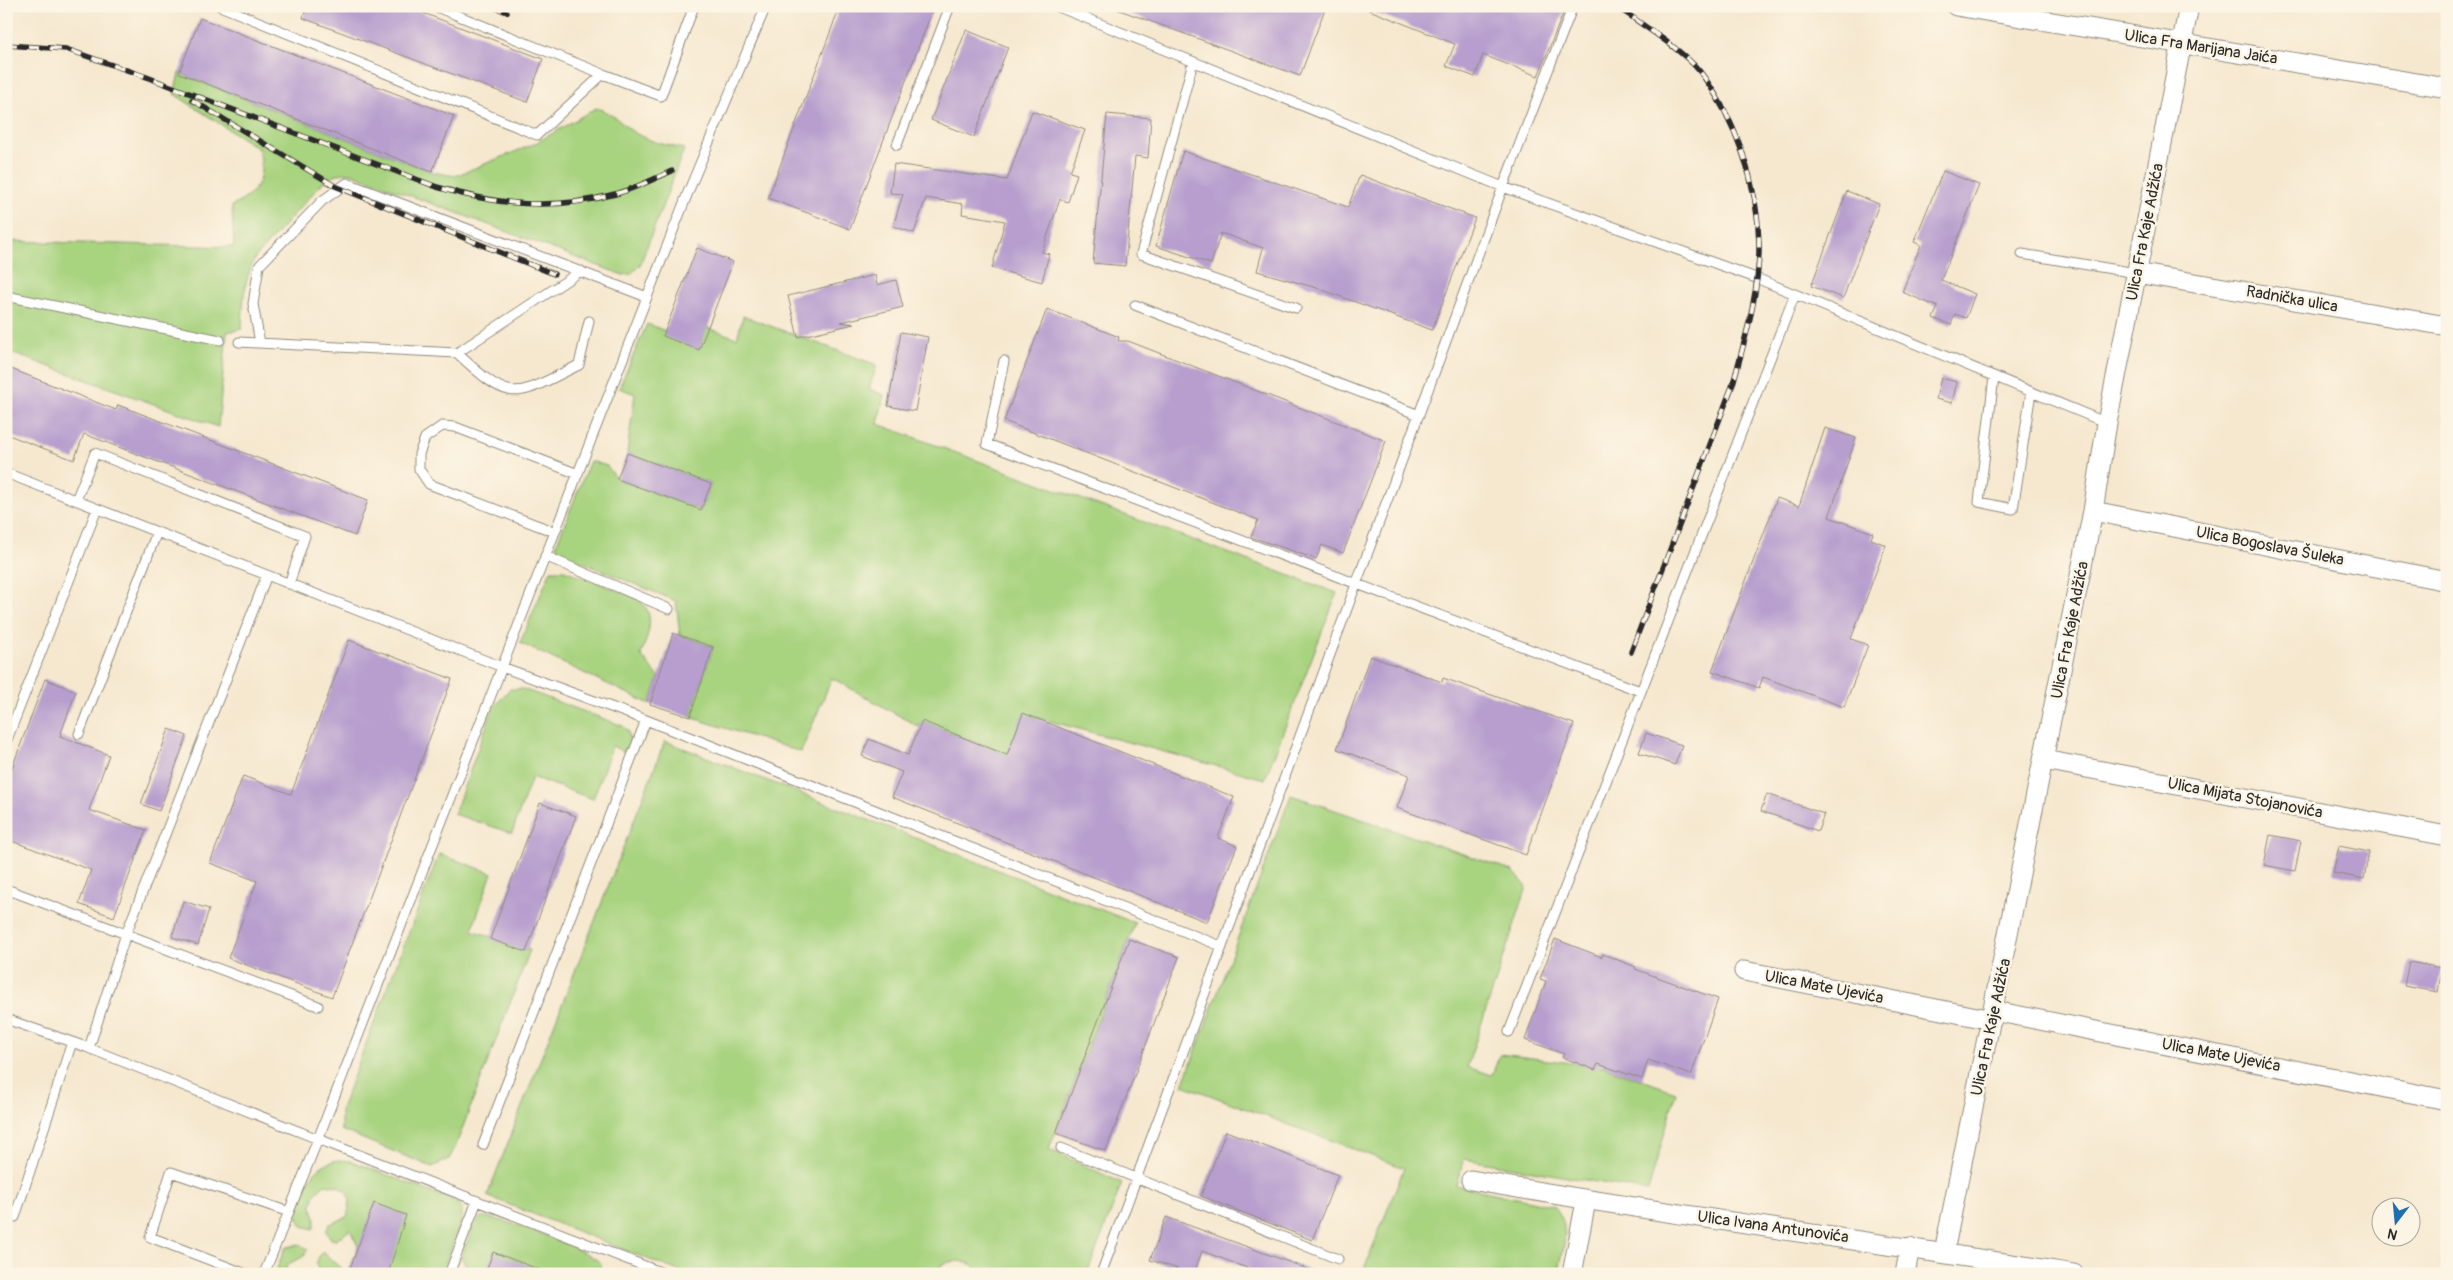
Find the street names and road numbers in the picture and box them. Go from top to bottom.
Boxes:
street label: Ulica Fra Marijana Jaića [2123,25,2279,69]
street label: Ulica Fra Kaje Adžića [2122,161,2168,303]
street label: Radnička ulica [2245,281,2339,317]
street label: Ulica Bogoslava Šuleka [2194,521,2346,570]
street label: Ulica Fra Kaje Adžića [2047,559,2093,701]
street label: Ulica Mijata Stojanovića [2166,773,2324,823]
street label: Ulica Fra Kaje Adžića [1967,957,2015,1097]
street label: Ulica Mate Ujevića [1763,966,1885,1008]
street label: Ulica Mate Ujevića [2160,1034,2282,1076]
street label: Ulica Ivana Antunovića [1696,1206,1850,1248]

